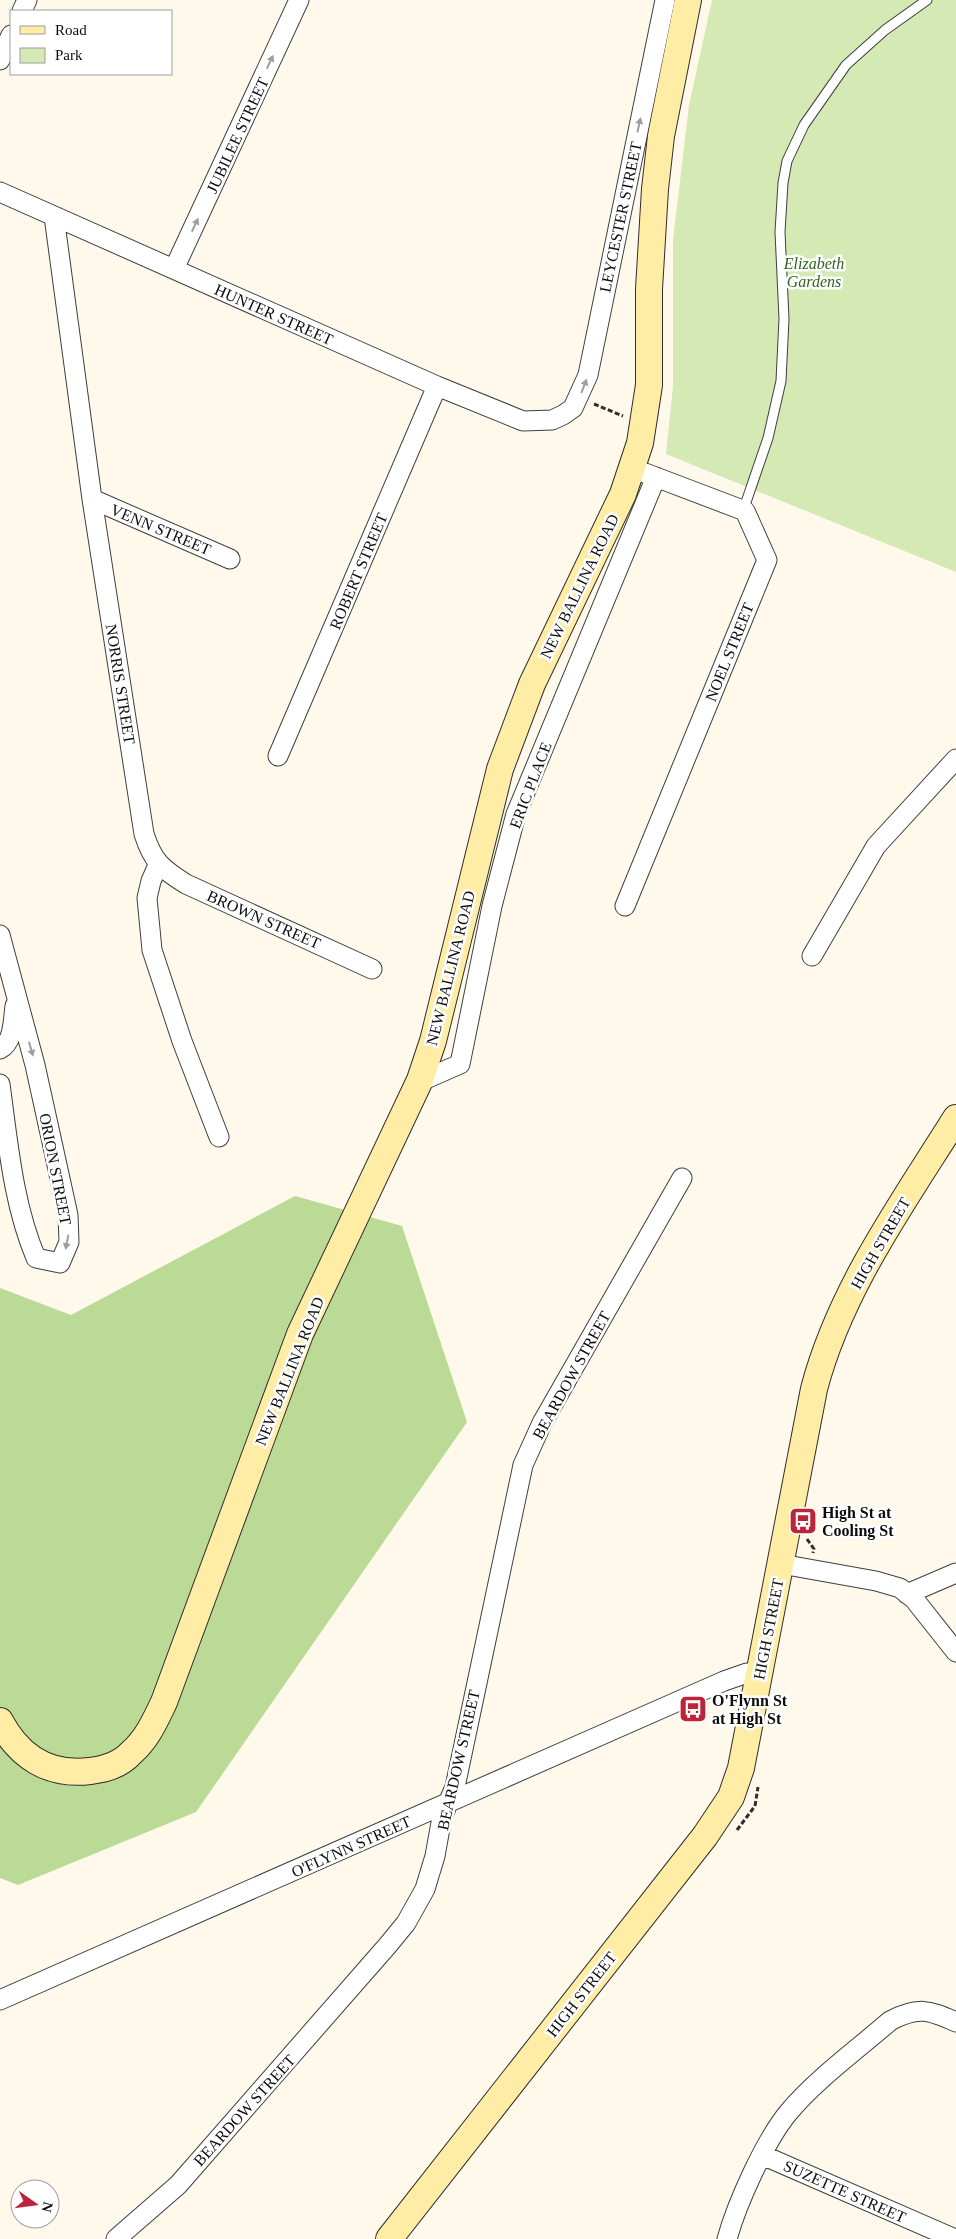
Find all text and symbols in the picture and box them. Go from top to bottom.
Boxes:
legend [10,10,172,75]
text: Road [55,22,87,38]
text: Park [55,47,83,63]
one-way arrow [267,55,275,69]
street label: JUBILEE STREET [203,74,272,196]
one-way arrow [635,117,643,132]
street label: LEYCESTER STREET [596,140,645,294]
one-way arrow [191,218,199,232]
park label: Elizabeth Gardens [783,255,844,290]
street label: HUNTER STREET [212,281,336,348]
one-way arrow [580,378,588,393]
street label: VENN STREET [108,501,214,558]
street label: ROBERT STREET [326,510,391,632]
street label: NEW BALLINA ROAD [537,511,622,661]
street label: NOEL STREET [702,600,757,704]
street label: NORRIS STREET [103,623,138,746]
street label: ERIC PLACE [506,740,555,831]
street label: BROWN STREET [205,887,323,952]
street label: NEW BALLINA ROAD [423,889,478,1047]
one-way arrow [27,1042,35,1057]
street label: ORION STREET [36,1112,75,1227]
street label: HIGH STREET [847,1194,914,1292]
one-way arrow [63,1235,71,1250]
street label: NEW BALLINA ROAD [252,1294,327,1448]
street label: BEARDOW STREET [529,1308,614,1442]
place label: High St at Cooling St [822,1504,894,1540]
bus stop icon: High St at Cooling St [788,1506,818,1536]
street label: HIGH STREET [750,1577,787,1681]
street label: BEARDOW STREET [434,1688,483,1832]
place label: O'Flynn St at High St [712,1692,788,1728]
bus stop icon: O'Flynn St at High St [678,1694,708,1724]
street label: O'FLYNN STREET [289,1812,414,1880]
street label: HIGH STREET [543,1948,620,2040]
street label: BEARDOW STREET [190,2051,299,2169]
street label: SUZETTE STREET [781,2157,909,2226]
north arrow [10,2179,60,2229]
text: N [39,2200,56,2214]

